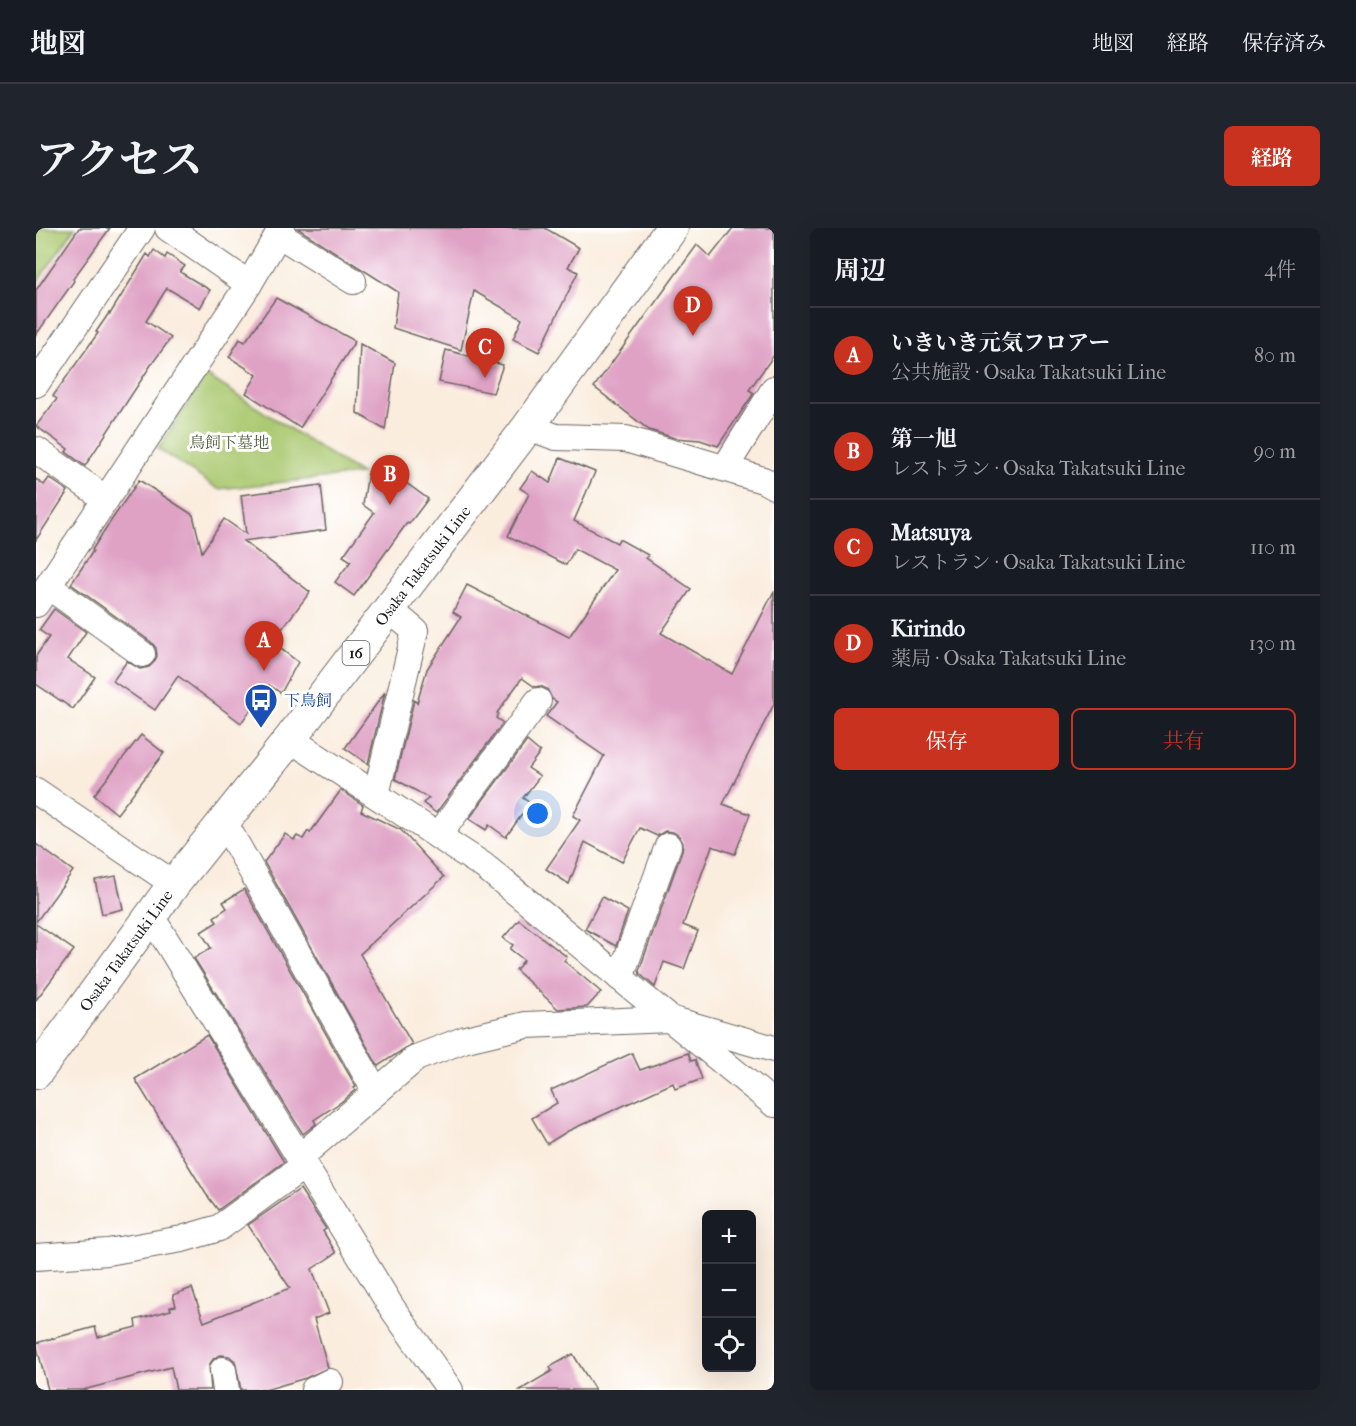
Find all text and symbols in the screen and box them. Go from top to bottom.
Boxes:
text: 地図 [30,27,86,60]
text: 地図 [1092,31,1134,55]
text: 経路 [1167,31,1209,55]
text: 保存済み [1242,31,1326,55]
button: 経路 [1224,126,1320,186]
text: アクセス [36,136,203,185]
text: 周辺 [834,255,886,286]
text: 4件 [1264,258,1296,281]
pin: D [674,286,712,336]
pin: C [466,328,504,378]
text: いきいき元気フロアー [891,330,1110,356]
text: A [847,344,860,367]
text: 80 m [1254,344,1296,367]
text: 公共施設 · Osaka Takatsuki Line [891,361,1166,384]
text: 第一旭 [891,426,957,452]
park label: 鳥飼下墓地 [189,433,269,452]
text: B [847,440,860,463]
text: 90 m [1254,440,1296,463]
pin: B [370,456,410,505]
text: レストラン · Osaka Takatsuki Line [891,457,1185,480]
street label: Osaka Takatsuki Line [371,502,475,630]
text: Matsuya [891,520,971,546]
text: C [847,536,860,559]
text: 110 m [1250,536,1296,559]
text: レストラン · Osaka Takatsuki Line [891,551,1185,574]
text: Kirindo [891,616,965,642]
pin: A [244,622,284,671]
text: D [846,632,861,655]
text: 130 m [1249,632,1296,655]
road number: 16 [342,641,370,665]
text: 薬局 · Osaka Takatsuki Line [891,647,1126,670]
bus stop icon: 下鳥飼 [243,682,279,729]
place label: 下鳥飼 [284,691,332,710]
button: 保存 [834,708,1059,770]
button: 共有 [1071,708,1296,770]
your location [523,799,552,828]
street label: Osaka Takatsuki Line [75,886,177,1015]
map controls [702,1210,756,1372]
button: + [702,1210,756,1264]
button: − [702,1264,756,1318]
button: locate [702,1318,756,1372]

